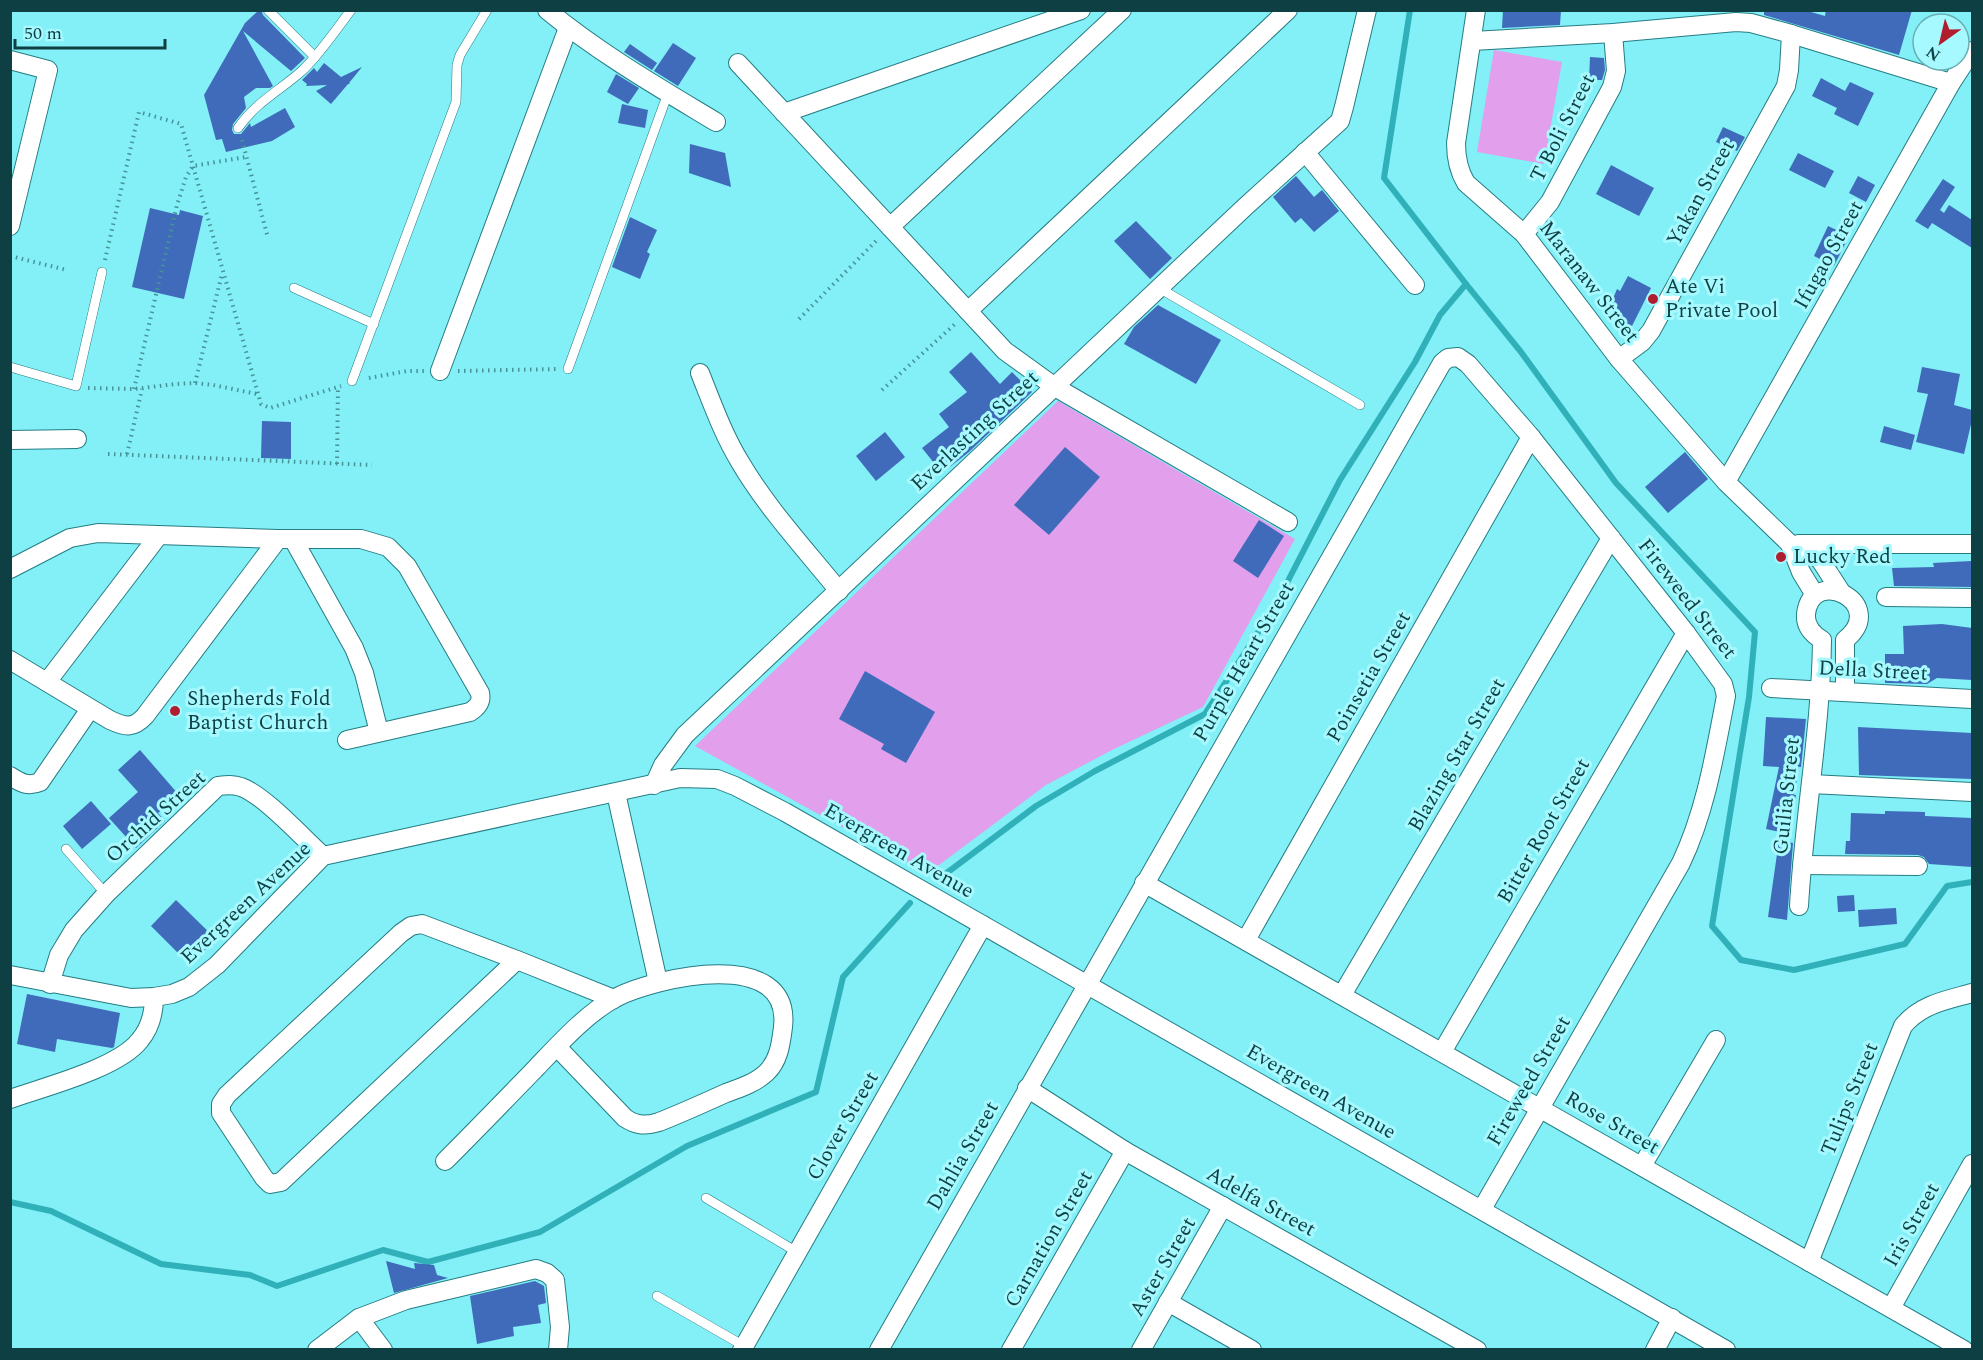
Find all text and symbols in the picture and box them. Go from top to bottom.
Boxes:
scale bar [15,12,165,50]
north arrow [1911,12,1971,72]
text: 50 m [24,20,62,47]
text: N [1921,40,1945,67]
street label: T Boli Street [1522,68,1604,188]
street label: Yakan Street [1658,134,1744,252]
street label: Ifugao Street [1786,195,1872,315]
street label: Maranaw Street [1531,214,1647,350]
place label: Ate Vi Private Pool [1665,271,1778,327]
marker: Ate Vi Private Pool [1646,292,1660,306]
street label: Everlasting Street [904,363,1046,499]
street label: Fireweed Street [1629,532,1745,666]
place label: Lucky Red [1793,541,1891,573]
marker: Lucky Red [1774,550,1788,564]
street label: Purple Heart Street [1185,576,1303,748]
street label: Poinsetia Street [1318,605,1420,749]
street label: Della Street [1818,652,1928,690]
street label: Blazing Star Street [1400,672,1514,838]
place label: Shepherds Fold Baptist Church [187,683,331,739]
marker: Shepherds Fold Baptist Church [168,704,182,718]
street label: Guilia Street [1765,736,1809,856]
street label: Bitter Root Street [1489,752,1599,910]
street label: Orchid Street [98,763,214,871]
street label: Evergreen Avenue [818,795,980,907]
street label: Evergreen Avenue [173,834,319,972]
street label: Fireweed Street [1479,1010,1579,1152]
street label: Evergreen Avenue [1240,1036,1402,1148]
street label: Tulips Street [1813,1037,1887,1161]
street label: Clover Street [799,1065,887,1187]
street label: Rose Street [1559,1083,1665,1163]
street label: Dahlia Street [919,1095,1007,1217]
street label: Adelfa Street [1200,1159,1322,1245]
street label: Carnation Street [997,1164,1101,1314]
street label: Iris Street [1876,1177,1948,1273]
street label: Aster Street [1121,1211,1205,1323]

